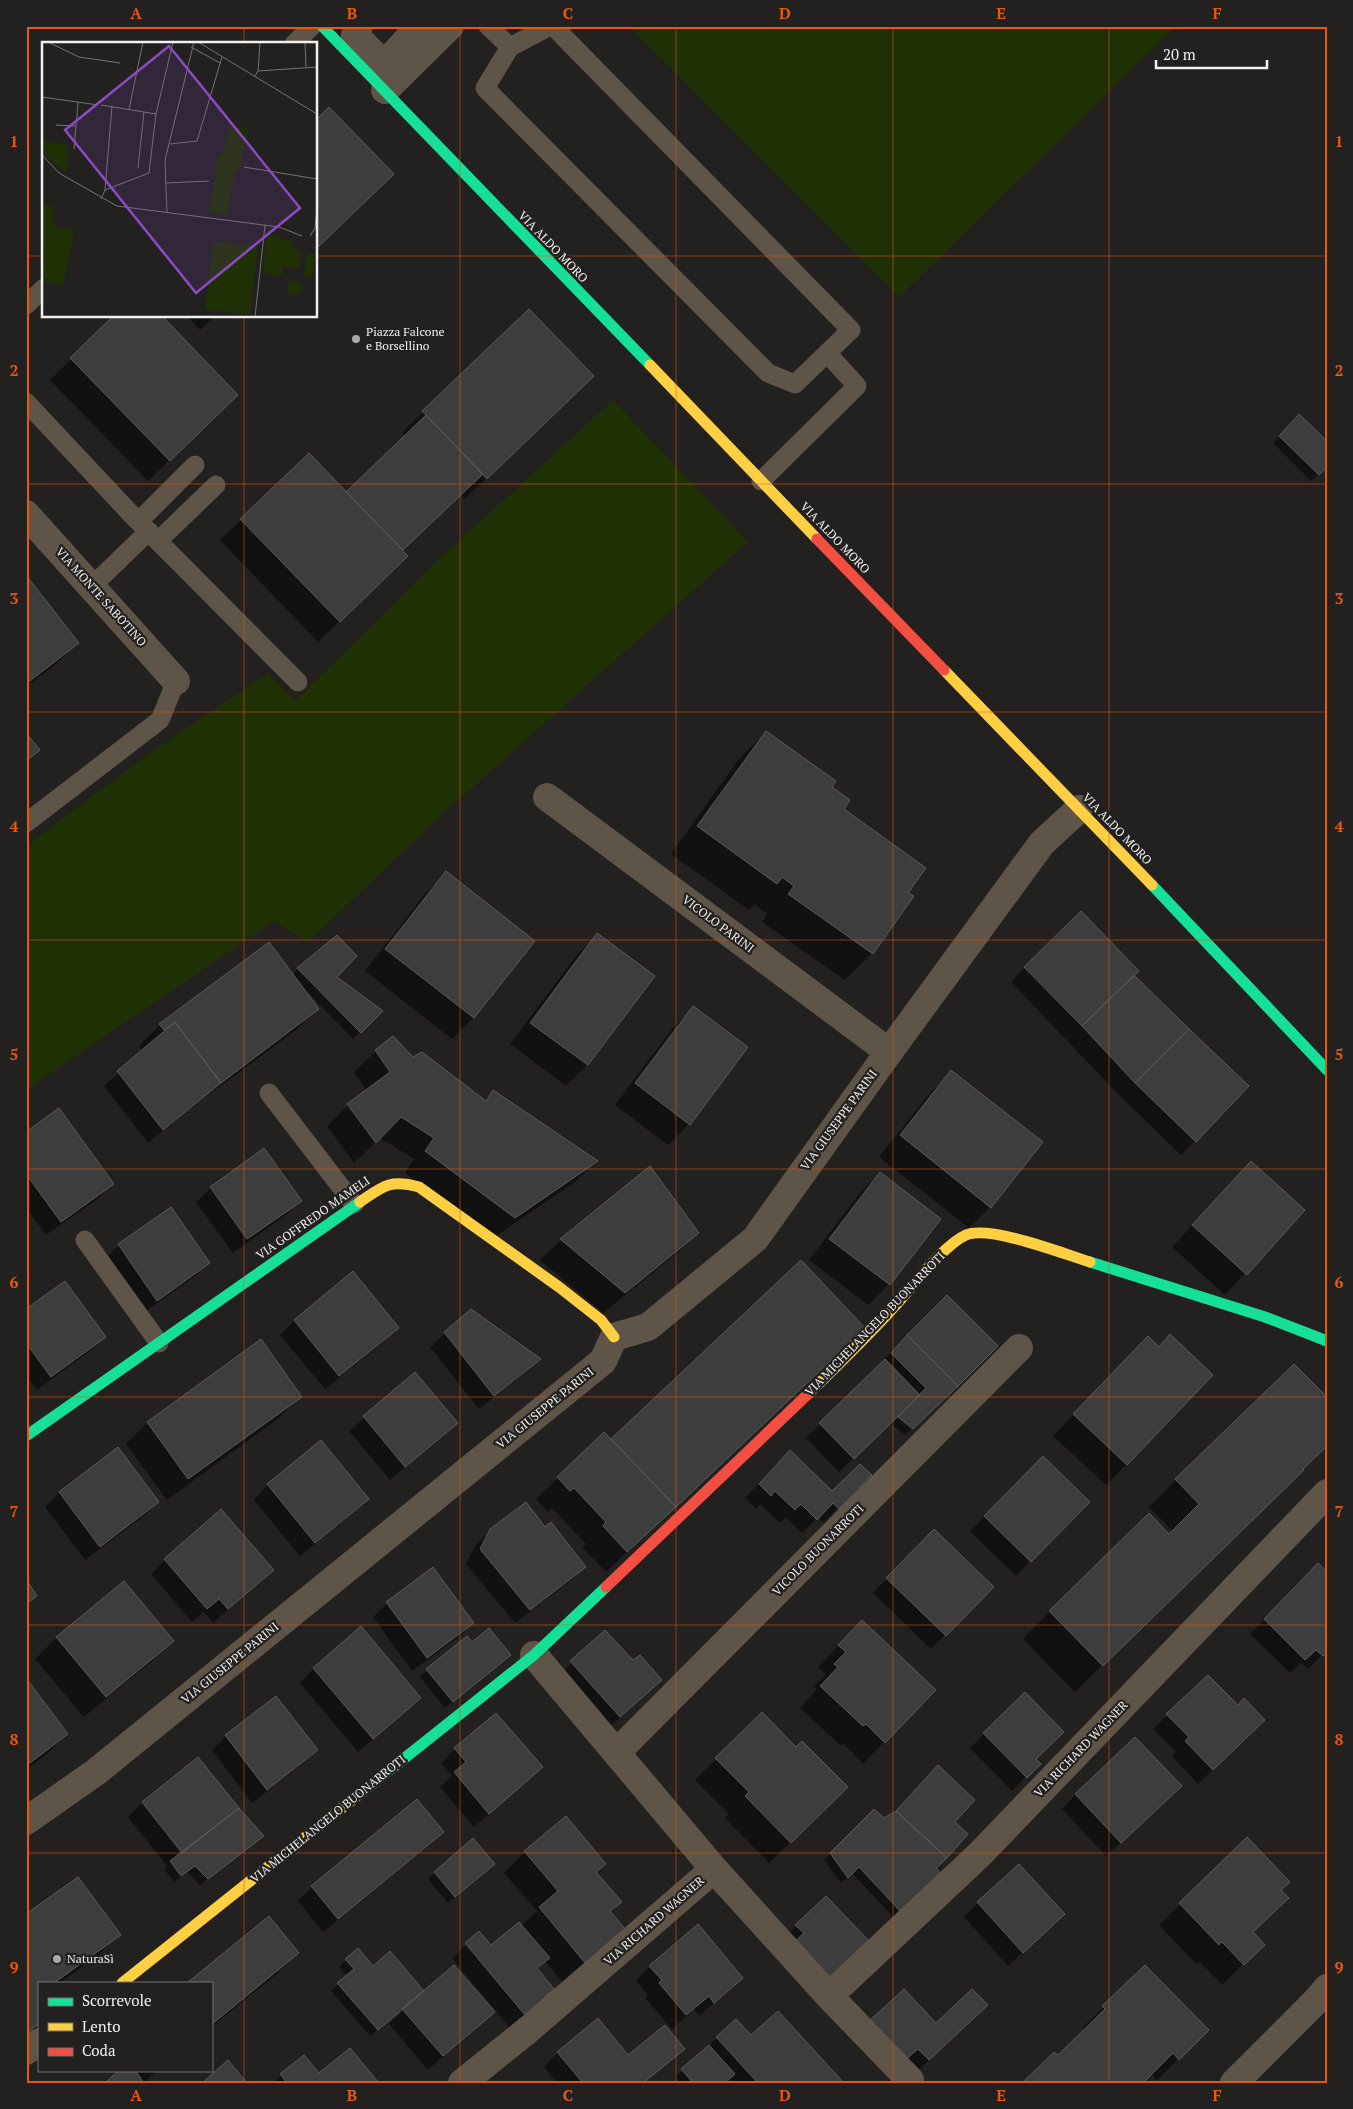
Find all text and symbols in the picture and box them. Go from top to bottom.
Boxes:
text: A [130,2,142,24]
text: B [347,2,357,24]
text: C [563,2,573,24]
text: D [779,2,791,24]
text: E [996,2,1006,24]
text: F [1212,2,1222,24]
scale bar [1156,38,1267,70]
inset map [42,42,318,318]
text: 20 m [1163,44,1196,64]
text: 1 [9,130,19,152]
text: 1 [1334,130,1344,152]
street label: VIA ALDO MORO [515,208,591,286]
place label: Piazza Falcone e Borsellino [366,324,445,353]
marker: Piazza Falcone e Borsellino [350,333,362,345]
text: 2 [9,359,19,381]
text: 2 [1334,359,1344,381]
street label: VIA ALDO MORO [797,499,873,577]
street label: VIA MONTE SABOTINO [53,544,150,650]
text: 3 [9,587,19,609]
text: 3 [1334,587,1344,609]
street label: VIA ALDO MORO [1079,790,1155,868]
text: 4 [9,815,19,837]
text: 4 [1334,815,1344,837]
street label: VICOLO PARINI [679,892,757,956]
text: 5 [9,1043,19,1065]
text: 5 [1334,1043,1344,1065]
street label: VIA GIUSEPPE PARINI [797,1066,880,1173]
street label: VIA GOFFREDO MAMELI [253,1173,372,1263]
street label: VIA MICHELANGELO BUONARROTI [802,1248,948,1399]
text: 6 [9,1271,19,1293]
text: 6 [1334,1271,1344,1293]
street label: VIA GIUSEPPE PARINI [493,1364,596,1451]
text: 7 [9,1500,19,1522]
text: 7 [1334,1500,1344,1522]
street label: VICOLO BUONARROTI [769,1501,867,1599]
street label: VIA GIUSEPPE PARINI [178,1619,281,1706]
street label: VIA RICHARD WAGNER [1031,1697,1131,1800]
text: 8 [9,1728,19,1750]
text: 8 [1334,1728,1344,1750]
street label: VIA MICHELANGELO BUONARROTI [247,1751,408,1886]
street label: VIA RICHARD WAGNER [600,1873,707,1968]
place label: NaturaSì [67,1951,114,1966]
marker: NaturaSì [51,1953,63,1965]
text: 9 [9,1956,19,1978]
text: 9 [1334,1956,1344,1978]
legend [38,1982,212,2072]
text: Scorrevole [82,1990,152,2010]
text: Lento [82,2016,121,2036]
text: Coda [82,2040,116,2060]
text: A [130,2084,142,2106]
text: B [347,2084,357,2106]
text: C [563,2084,573,2106]
text: D [779,2084,791,2106]
text: E [996,2084,1006,2106]
text: F [1212,2084,1222,2106]

